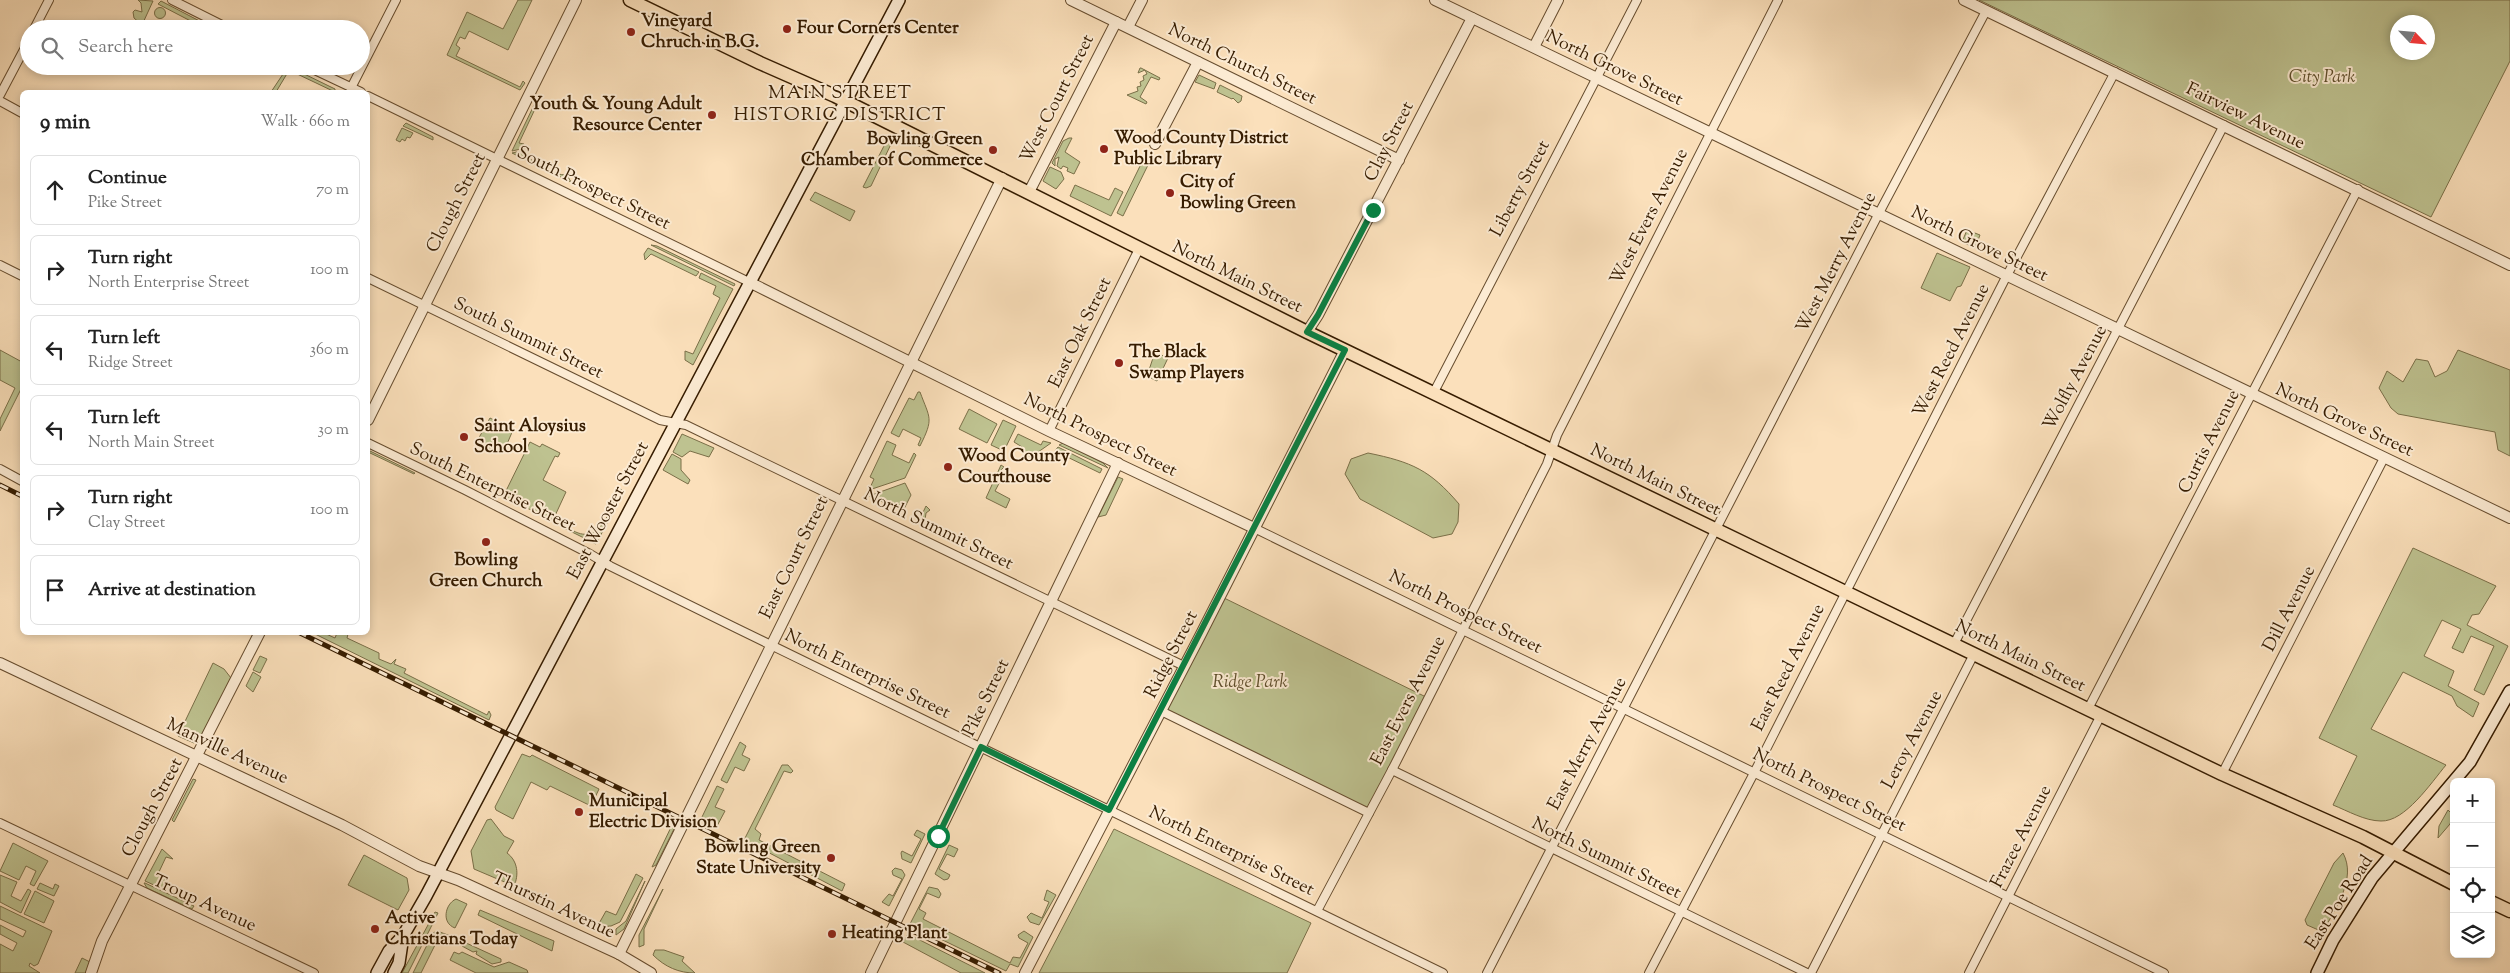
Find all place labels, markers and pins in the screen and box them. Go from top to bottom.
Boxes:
place label: Vineyard Chruch in B.G. [641,9,759,56]
place label: Four Corners Center [797,16,959,42]
marker: Four Corners Center [781,23,793,35]
marker: Vineyard Chruch in B.G. [625,26,637,38]
place label: Youth & Young Adult Resource Center [530,92,703,139]
marker: Youth & Young Adult Resource Center [706,109,718,121]
place label: Wood County District Public Library [1114,126,1289,173]
place label: Bowling Green Chamber of Commerce [801,127,984,174]
marker: Wood County District Public Library [1098,143,1110,155]
marker: Bowling Green Chamber of Commerce [987,144,999,156]
place label: City of Bowling Green [1180,170,1296,217]
marker: City of Bowling Green [1164,187,1176,199]
place label: The Black Swamp Players [1129,340,1244,387]
marker: The Black Swamp Players [1113,357,1125,369]
place label: Saint Aloysius School [474,414,586,461]
marker: Saint Aloysius School [458,431,470,443]
place label: Wood County Courthouse [958,444,1070,491]
marker: Wood County Courthouse [942,461,954,473]
marker: Bowling Green Church [480,536,492,548]
place label: Bowling Green Church [429,548,543,595]
place label: Municipal Electric Division [589,789,718,836]
marker: Municipal Electric Division [573,806,585,818]
place label: Bowling Green State University [696,835,821,882]
marker: Bowling Green State University [825,852,837,864]
place label: Active Christians Today [385,906,518,953]
place label: Heating Plant [842,921,948,947]
marker: Active Christians Today [369,923,381,935]
marker: Heating Plant [826,928,838,940]

